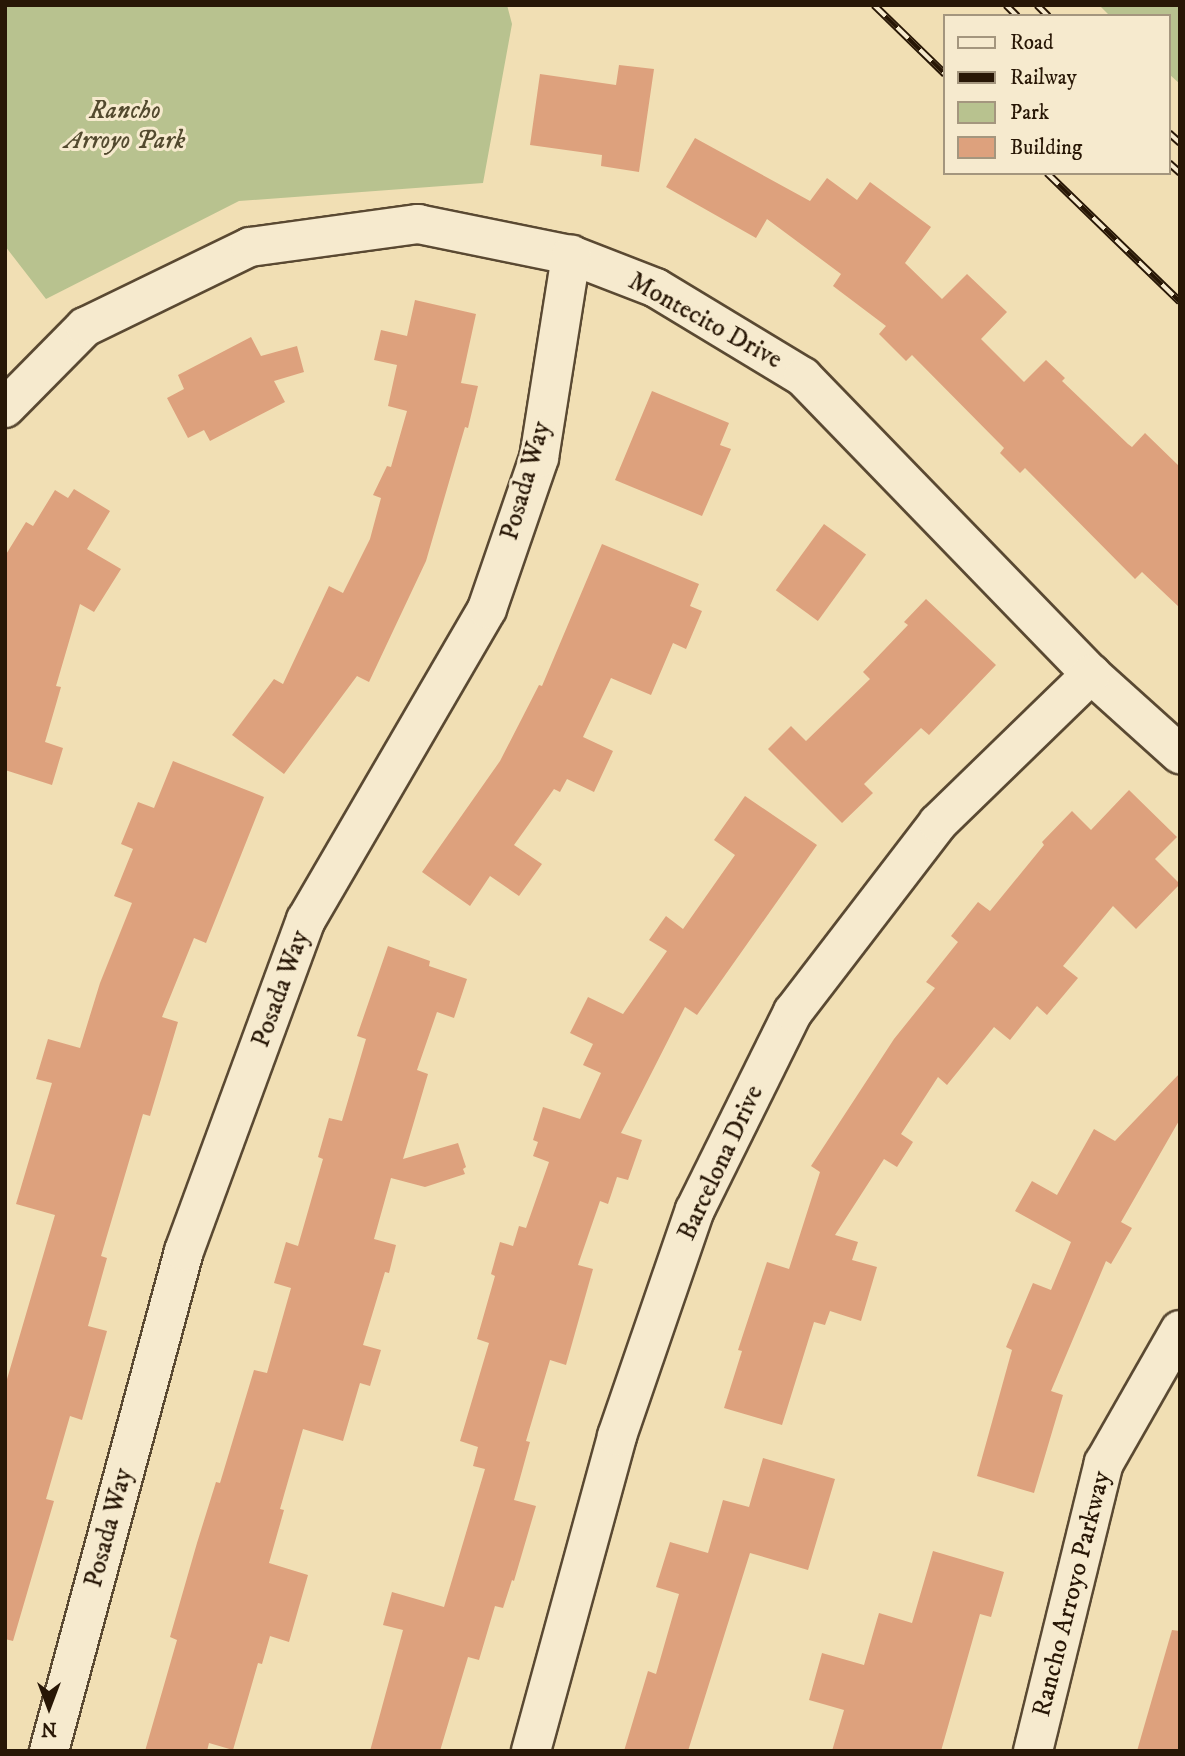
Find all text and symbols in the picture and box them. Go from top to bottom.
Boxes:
legend [944,14,1171,175]
text: Road [1010,30,1054,56]
text: Railway [1010,65,1077,91]
park label: Rancho Arroyo Park [65,95,185,156]
text: Park [1010,100,1049,126]
text: Building [1010,135,1082,161]
street label: Montecito Drive [623,266,787,376]
street label: Posada Way [494,418,558,544]
street label: Posada Way [245,926,317,1052]
street label: Barcelona Drive [671,1081,771,1245]
street label: Posada Way [78,1465,140,1591]
street label: Rancho Arroyo Parkway [1026,1468,1118,1720]
north arrow [14,1672,84,1742]
text: N [41,1717,57,1740]

